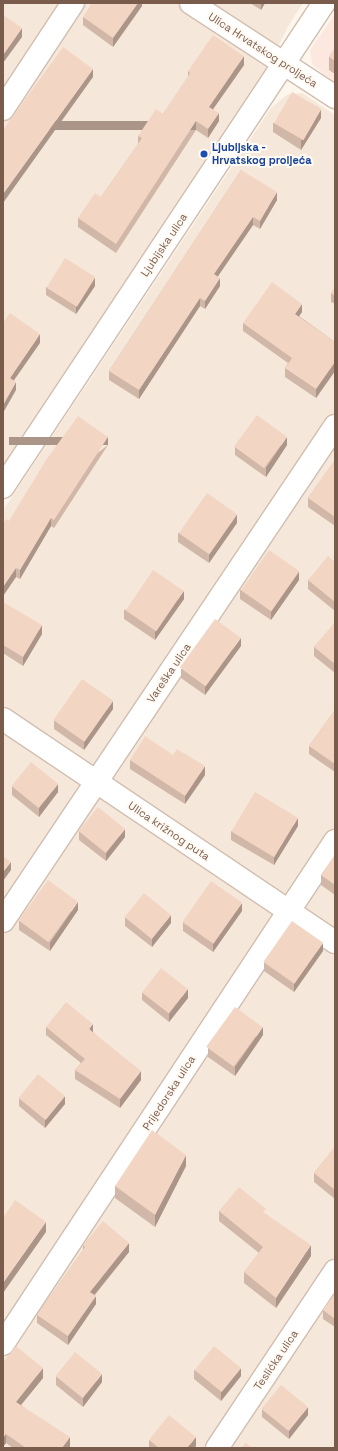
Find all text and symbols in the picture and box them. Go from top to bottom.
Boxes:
street label: Ulica Hrvatskog proljeća [206,10,320,90]
place label: Ljubijska - Hrvatskog proljeća [212,141,312,167]
marker: Ljubijska - Hrvatskog proljeća [199,149,209,159]
street label: Ljubijska ulica [138,211,190,279]
street label: Vareška ulica [144,641,194,705]
street label: Ulica križnog puta [126,799,212,863]
street label: Prijedorska ulica [140,1053,198,1133]
street label: Teslićka ulica [251,1327,301,1393]

